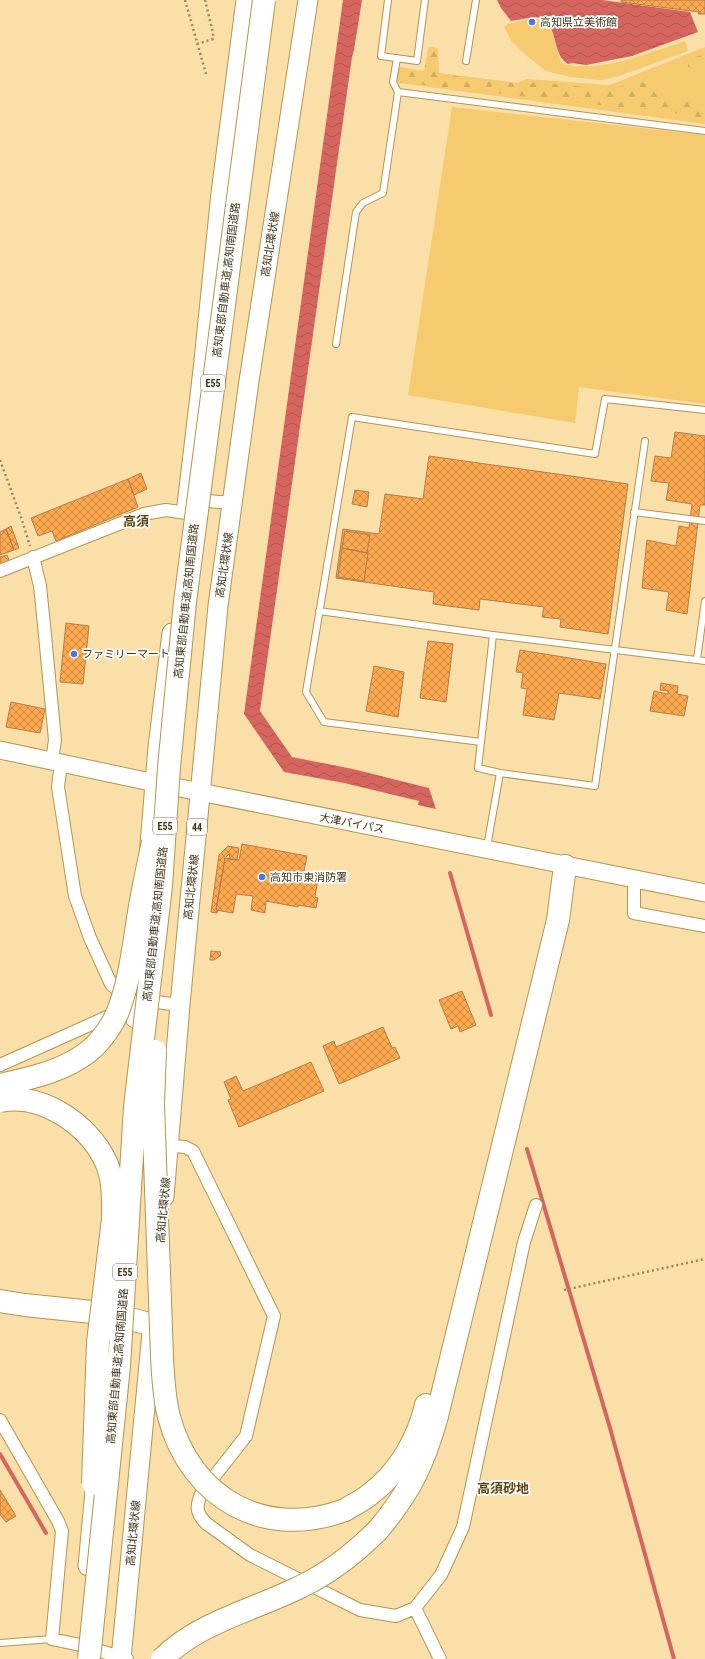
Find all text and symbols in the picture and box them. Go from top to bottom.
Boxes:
place label: 高知県立美術館 [540,16,617,29]
marker: 高知県立美術館 [527,17,537,27]
street label: 高知東部自動車道;高知南国道路 [211,202,242,358]
street label: 高知北環状線 [259,210,282,278]
road number: E55 [201,375,225,391]
district label: 高須 [123,514,149,529]
street label: 高知東部自動車道;高知南国道路 [172,523,201,679]
street label: 高知北環状線 [213,531,236,599]
place label: ファミリーマート [82,648,170,661]
marker: ファミリーマート [69,649,79,659]
street label: 大津バイパス [318,811,385,836]
road number: E55 [153,818,177,834]
road number: 44 [187,819,207,835]
street label: 高知東部自動車道;高知南国道路 [141,846,170,1002]
street label: 高知北環状線 [182,854,201,921]
place label: 高知市東消防署 [270,871,347,884]
marker: 高知市東消防署 [257,872,267,882]
street label: 高知北環状線 [154,1177,173,1243]
road number: E55 [113,1264,137,1280]
street label: 高知東部自動車道;高知南国道路 [104,1288,131,1444]
district label: 高須砂地 [477,1481,529,1496]
street label: 高知北環状線 [124,1500,143,1566]

